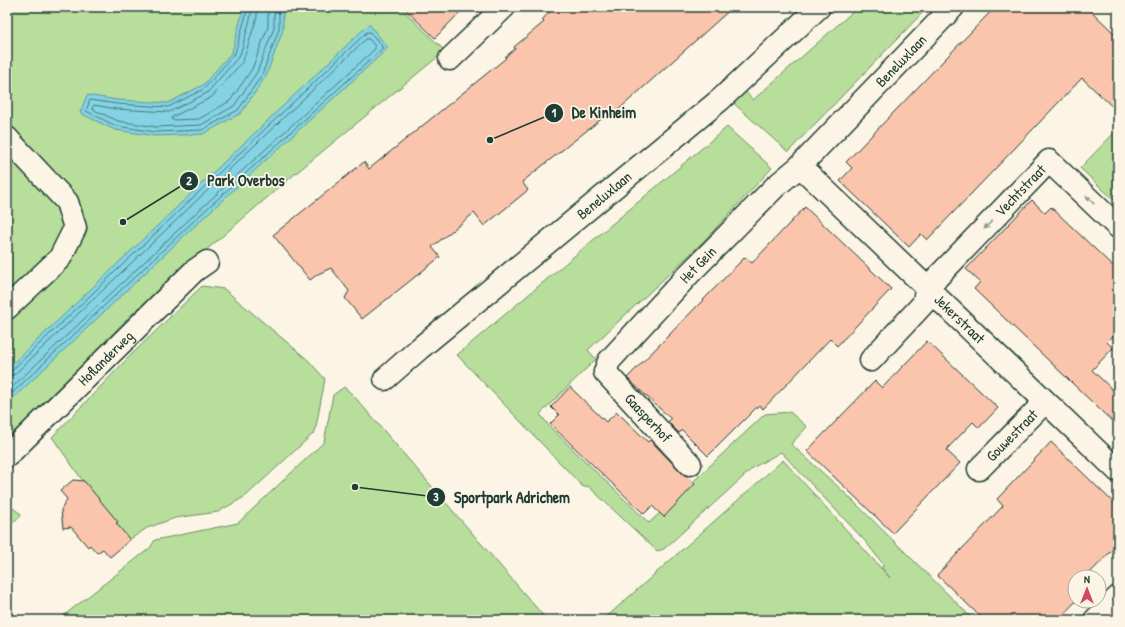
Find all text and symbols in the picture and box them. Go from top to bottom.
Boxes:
street label: Beneluxlaan [870,29,931,91]
callout: De Kinheim [544,99,644,127]
text: De Kinheim [572,101,636,123]
text: 1 [552,104,557,121]
street label: Vechtstraat [990,159,1051,221]
street label: Beneluxlaan [572,166,636,224]
callout: Park Overbos [179,167,292,195]
text: Park Overbos [207,169,286,191]
text: 2 [186,172,192,189]
one-way arrow [1085,195,1095,205]
one-way arrow [983,220,993,230]
street label: Het Gein [674,241,721,288]
street label: Jekerstraat [930,289,991,349]
street label: Hoflanderweg [73,325,138,390]
street label: Gaasperhof [620,388,677,447]
street label: Gouwestraat [981,404,1043,466]
callout: Sportpark Adrichem [426,483,577,511]
text: Sportpark Adrichem [454,486,570,509]
text: 3 [433,488,439,505]
north arrow [1067,569,1107,609]
text: N [1084,572,1090,586]

